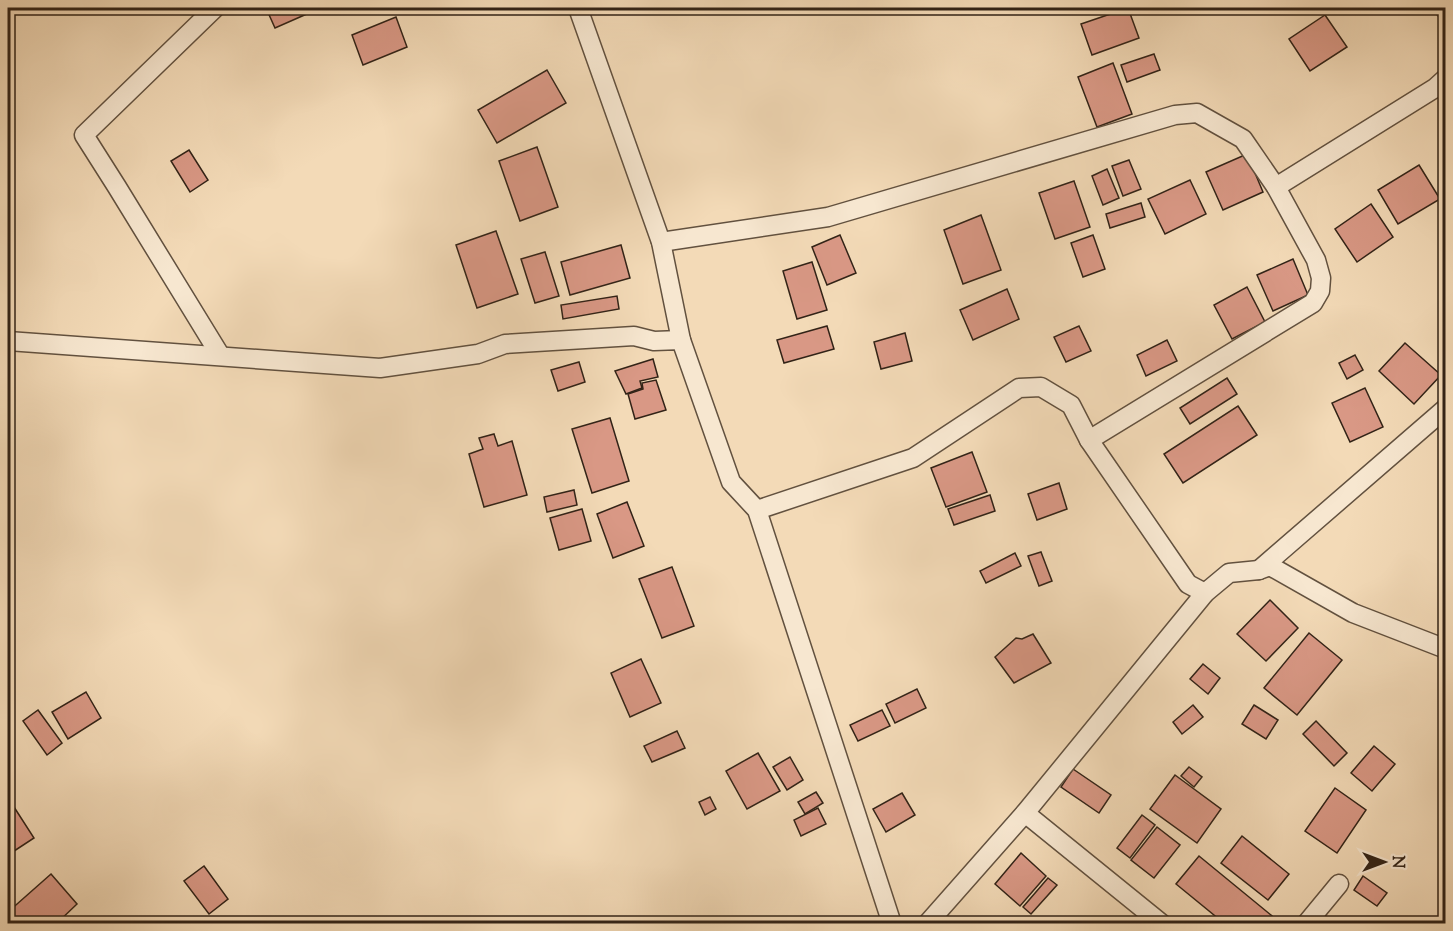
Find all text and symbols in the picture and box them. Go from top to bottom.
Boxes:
north arrow [1354,832,1414,892]
text: N [1385,856,1408,869]

